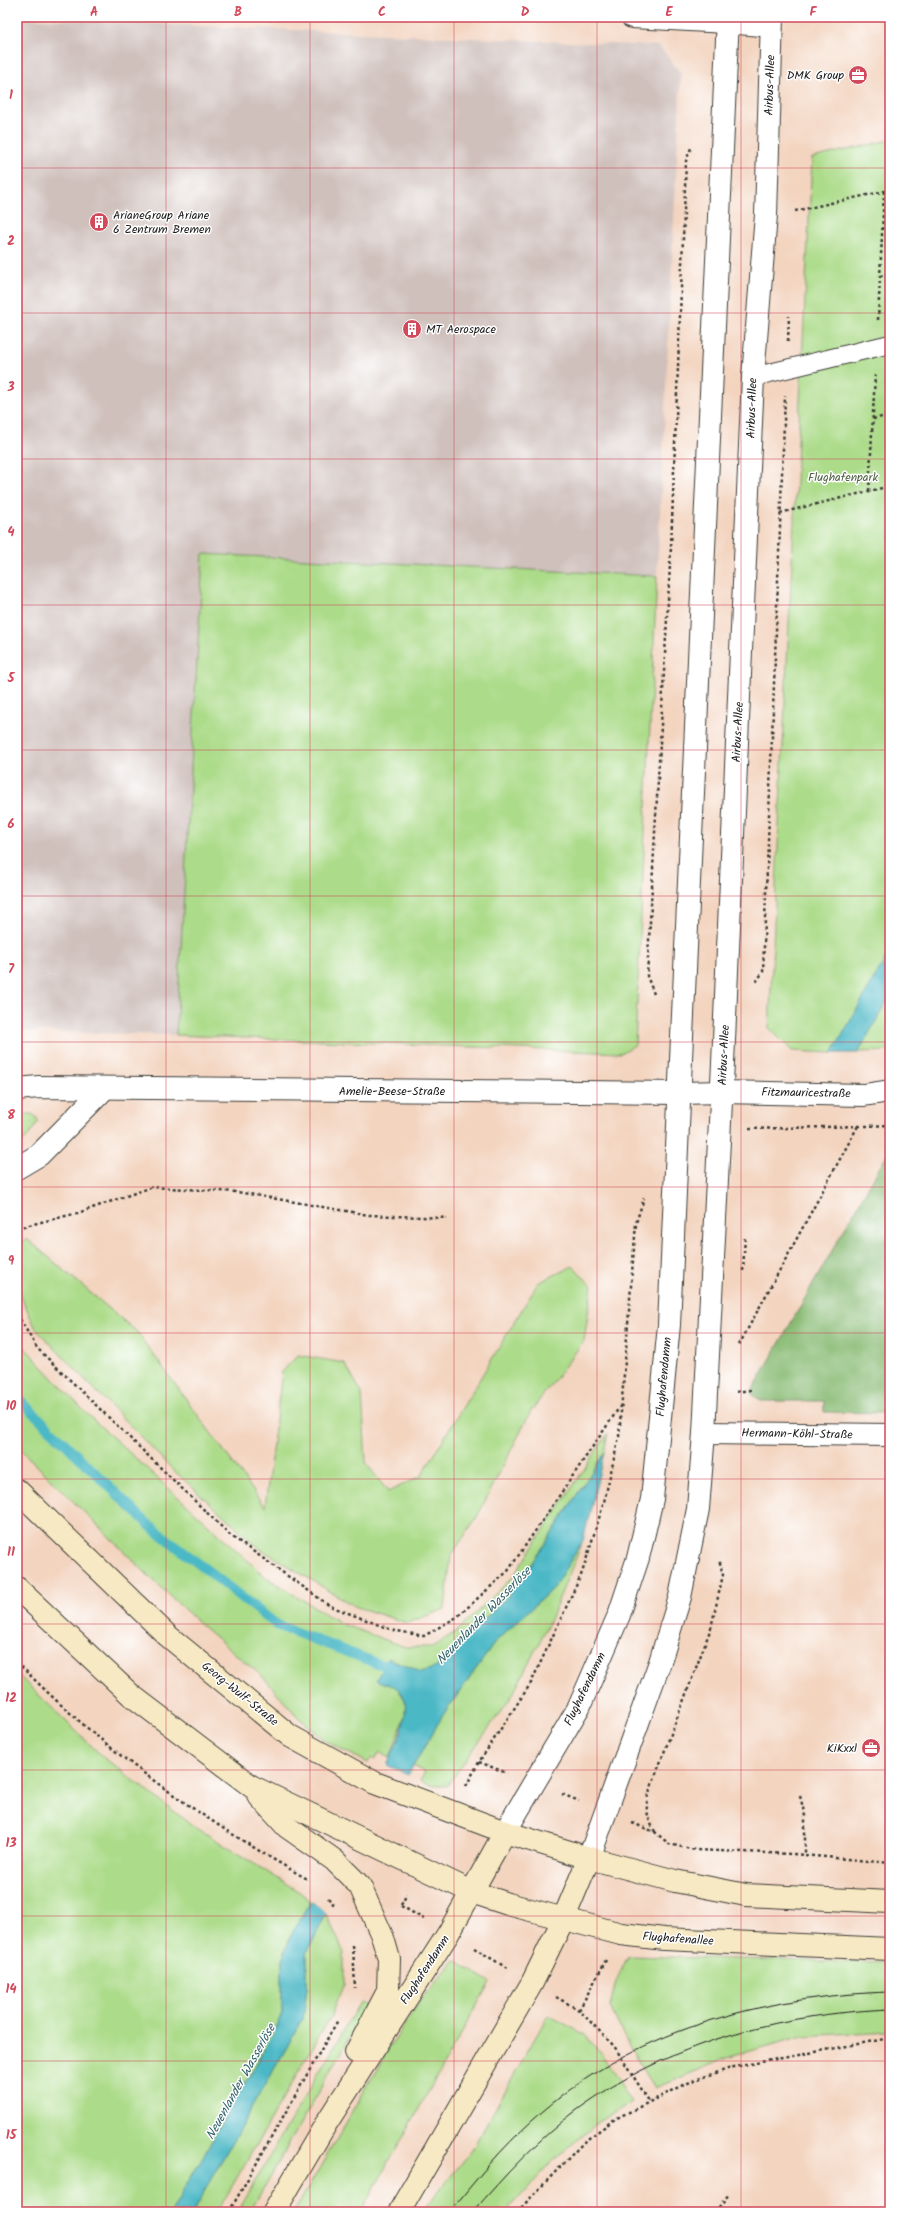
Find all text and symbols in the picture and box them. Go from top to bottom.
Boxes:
text: A [90,2,98,23]
text: B [234,2,242,23]
text: C [378,2,386,23]
text: D [521,2,530,23]
text: E [665,2,673,23]
text: F [809,2,817,23]
street label: Airbus-Allee [759,54,781,116]
office icon: DMK Group [847,64,869,86]
place label: DMK Group [787,66,844,85]
text: 1 [9,85,13,106]
place label: ArianeGroup Ariane 6 Zentrum Bremen [113,206,211,239]
building icon: ArianeGroup Ariane 6 Zentrum Bremen [88,211,110,233]
text: 2 [7,231,15,252]
building icon: MT Aerospace [401,318,423,340]
place label: MT Aerospace [426,320,497,339]
text: 3 [6,377,15,398]
street label: Airbus-Allee [741,377,763,439]
park label: Flughafenpark [808,468,878,487]
text: 4 [7,522,15,543]
text: 5 [7,668,16,689]
street label: Airbus-Allee [727,701,749,763]
text: 6 [7,814,15,835]
text: 7 [8,959,15,980]
street label: Airbus-Allee [713,1024,735,1086]
street label: Amelie-Beese-Straße [339,1082,446,1101]
street label: Fitzmauricestraße [761,1083,851,1103]
text: 8 [7,1105,15,1126]
text: 9 [8,1251,15,1272]
street label: Flughafendamm [651,1336,677,1418]
text: 10 [6,1396,17,1417]
street label: Hermann-Köhl-Straße [741,1424,853,1444]
text: 11 [7,1542,15,1563]
water label: Neuenlander Wasserlöse [431,1561,537,1670]
street label: Flughafendamm [559,1649,611,1729]
street label: Georg-Wulf-Straße [197,1657,283,1731]
text: 12 [5,1688,17,1709]
office icon: KiKxxl [860,1737,882,1759]
place label: KiKxxl [827,1739,857,1758]
text: 13 [5,1833,17,1854]
street label: Flughafenallee [642,1927,715,1951]
street label: Flughafendamm [395,1931,455,2009]
text: 14 [5,1979,17,2000]
water label: Neuenlander Wasserlöse [200,2019,282,2144]
text: 15 [6,2125,18,2146]

